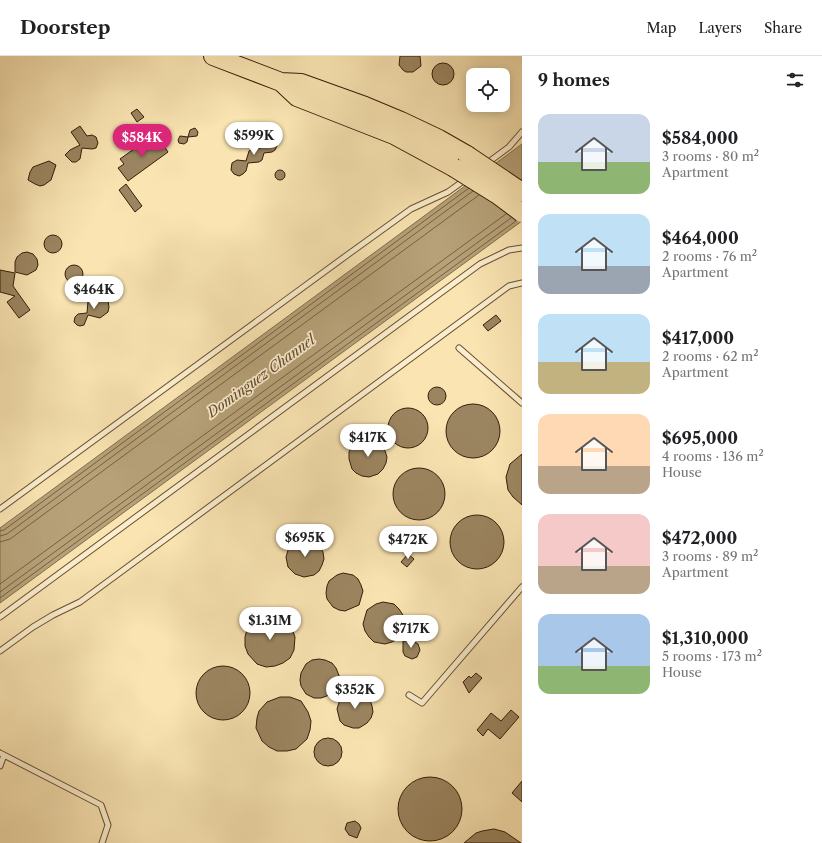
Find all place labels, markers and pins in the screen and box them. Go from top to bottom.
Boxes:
pin: $599K [226,122,282,156]
pin: $584K [114,124,170,158]
pin: $464K [66,276,122,310]
pin: $417K [340,424,396,458]
pin: $695K [277,524,333,558]
pin: $472K [380,526,436,560]
pin: $1.31M [237,607,303,641]
pin: $717K [383,615,439,649]
pin: $352K [327,676,383,710]

